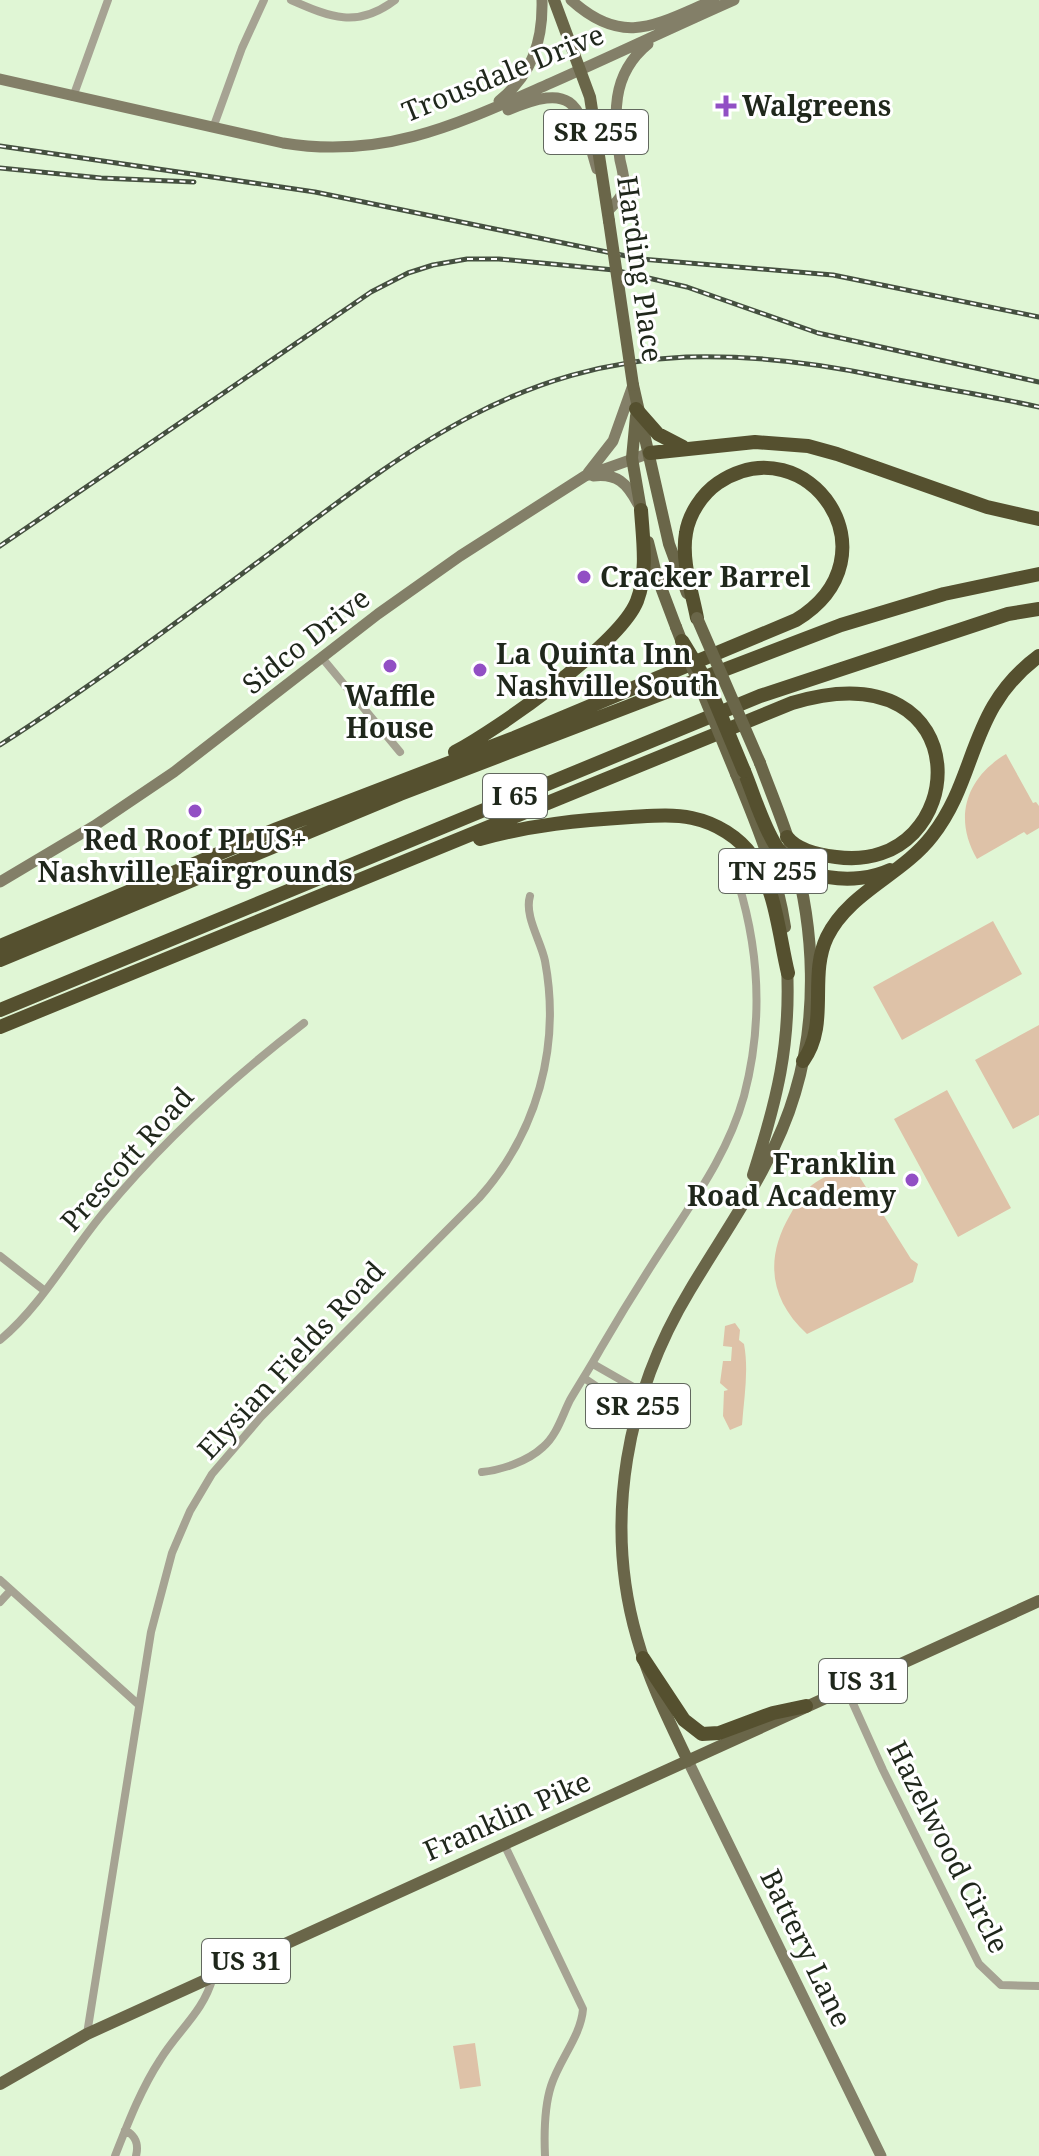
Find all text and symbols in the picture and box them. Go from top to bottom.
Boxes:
street label: Trousdale Drive [396,14,609,130]
place label: Walgreens [742,86,891,124]
marker: Walgreens [717,97,735,115]
road number: SR 255 [544,110,648,154]
street label: Harding Place [609,173,673,365]
place label: Cracker Barrel [600,557,811,595]
marker: Cracker Barrel [575,568,593,586]
street label: Sidco Drive [234,578,377,702]
place label: La Quinta Inn Nashville South [496,634,719,704]
marker: Waffle House [381,657,399,675]
marker: La Quinta Inn Nashville South [471,661,489,679]
place label: Waffle House [345,676,435,746]
road number: I 65 [483,774,547,818]
marker: Red Roof PLUS+ Nashville Fairgrounds [186,802,204,820]
place label: Red Roof PLUS+ Nashville Fairgrounds [38,820,352,890]
road number: TN 255 [719,849,827,893]
street label: Prescott Road [51,1078,201,1239]
place label: Franklin Road Academy [687,1144,897,1214]
marker: Franklin Road Academy [903,1171,921,1189]
street label: Elysian Fields Road [188,1252,392,1467]
road number: SR 255 [586,1384,690,1428]
road number: US 31 [819,1659,907,1703]
street label: Hazelwood Circle [879,1734,1019,1959]
street label: Franklin Pike [417,1761,596,1869]
street label: Battery Lane [752,1862,862,2033]
road number: US 31 [202,1939,290,1983]

